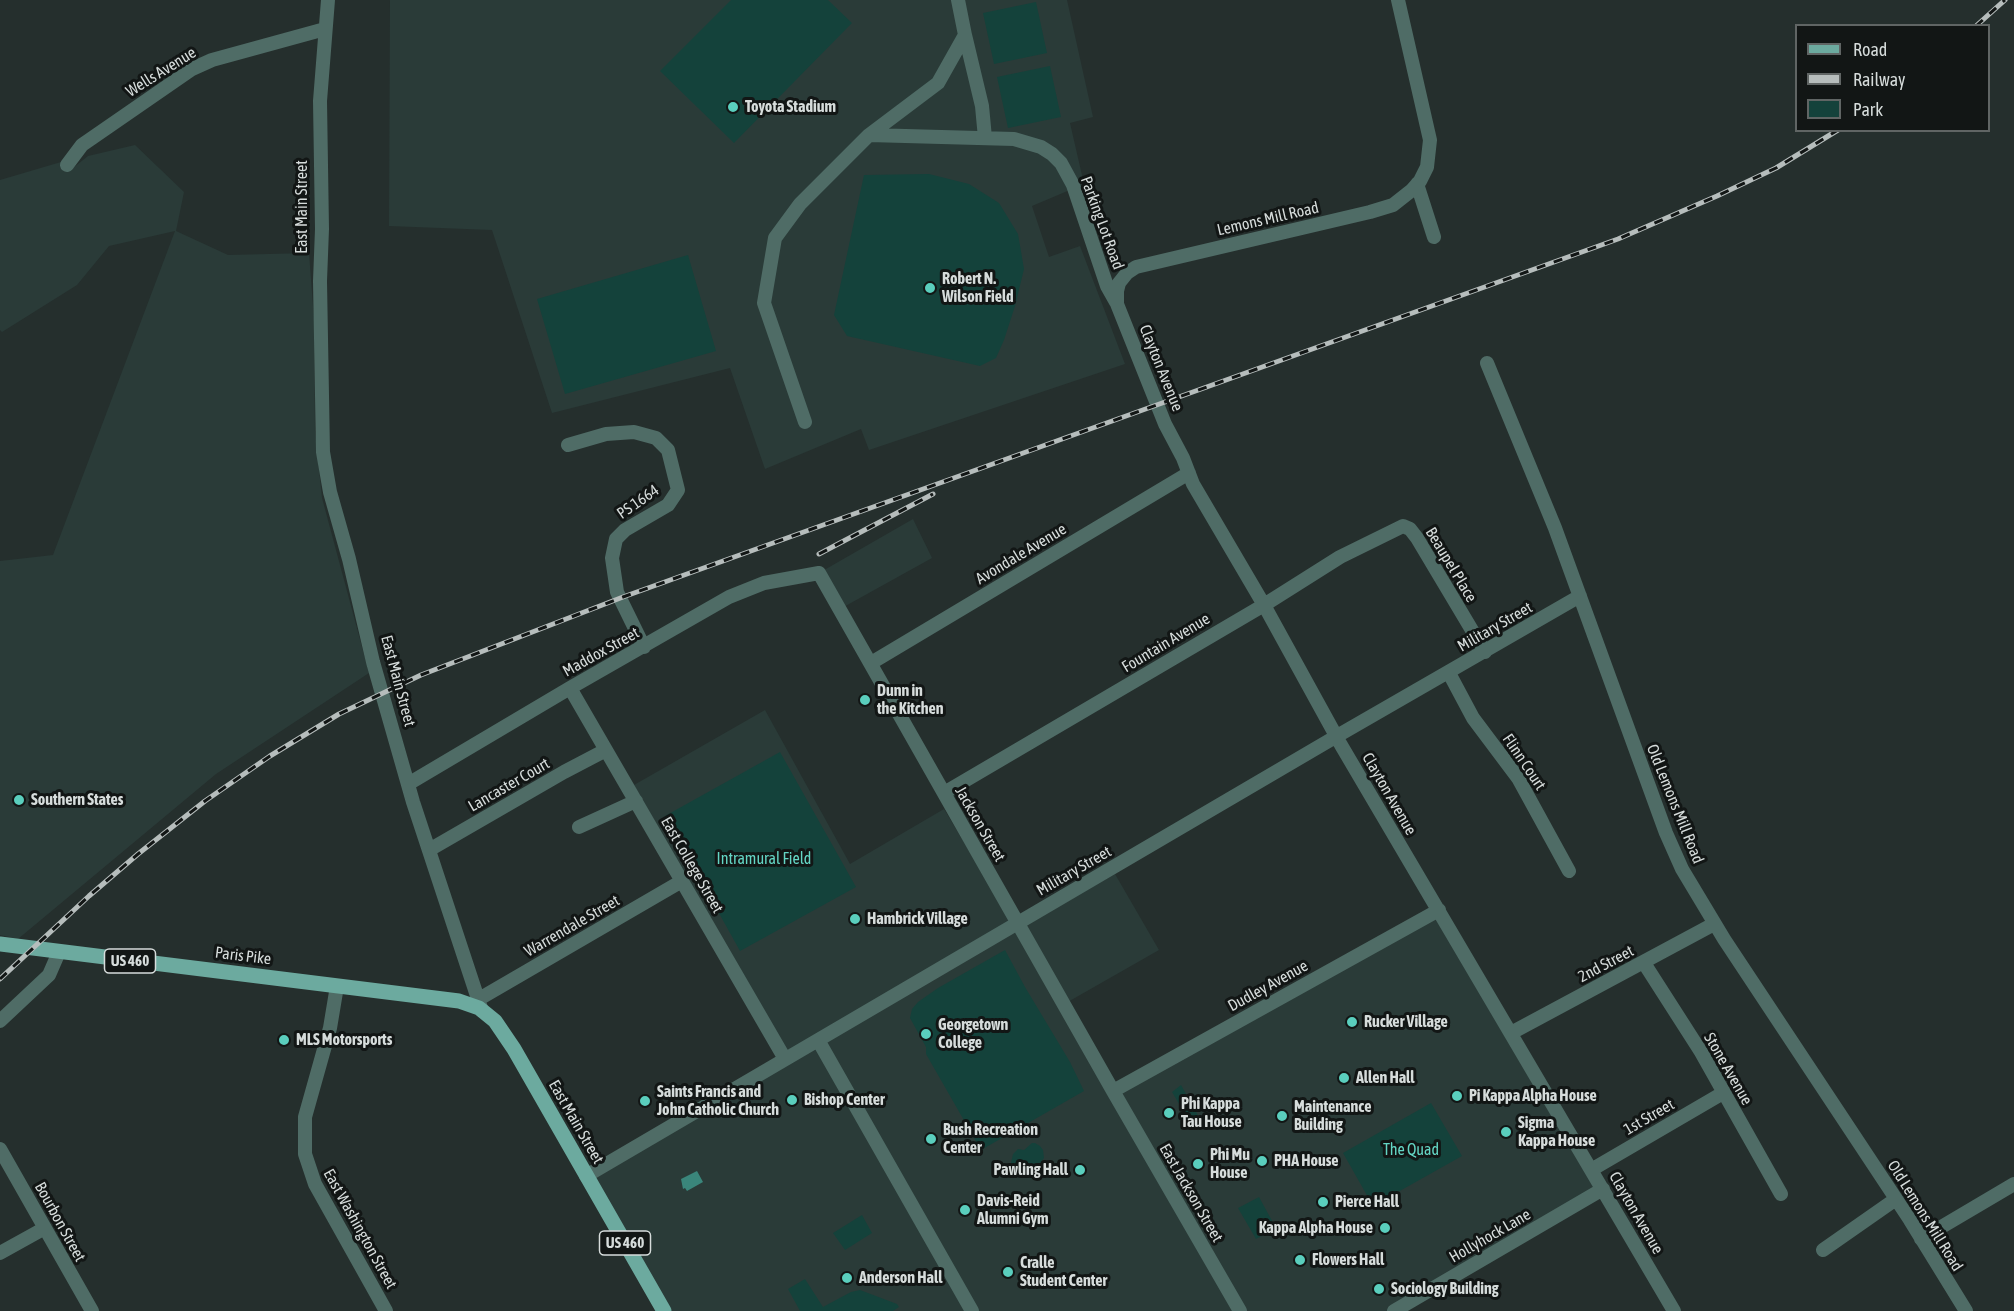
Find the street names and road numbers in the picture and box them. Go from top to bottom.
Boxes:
street label: Wells Avenue [122,43,200,101]
street label: East Main Street [292,160,312,254]
street label: Parking Lot Road [1076,174,1128,272]
street label: Lemons Mill Road [1215,198,1321,240]
street label: Clayton Avenue [1135,322,1187,414]
street label: PS 1664 [613,481,663,523]
street label: Avondale Avenue [972,519,1070,589]
street label: Beaupel Place [1421,524,1481,606]
street label: Military Street [1454,598,1536,656]
street label: Fountain Avenue [1119,609,1213,677]
street label: Maddox Street [559,623,643,681]
street label: East Main Street [377,633,419,729]
street label: Flinn Court [1498,730,1550,794]
street label: Old Lemons Mill Road [1642,742,1708,866]
street label: Clayton Avenue [1358,750,1420,838]
street label: Lancaster Court [465,754,553,816]
street label: Jackson Street [951,783,1009,865]
street label: East College Street [657,813,727,917]
street label: Military Street [1033,842,1115,900]
street label: Warrendale Street [521,891,623,961]
street label: 2nd Street [1575,941,1637,987]
street label: Paris Pike [214,943,272,969]
road number: US 460 [104,949,156,973]
street label: Dudley Avenue [1225,956,1311,1016]
street label: Stone Avenue [1700,1029,1756,1109]
street label: East Main Street [544,1077,608,1167]
street label: 1st Street [1620,1095,1678,1139]
street label: East Jackson Street [1155,1140,1227,1246]
street label: Old Lemons Mill Road [1883,1157,1967,1275]
street label: East Washington Street [319,1166,401,1292]
street label: Clayton Avenue [1605,1169,1667,1257]
street label: Bourbon Street [30,1179,90,1265]
street label: Hollyhock Lane [1446,1205,1534,1267]
road number: US 460 [600,1231,650,1255]

